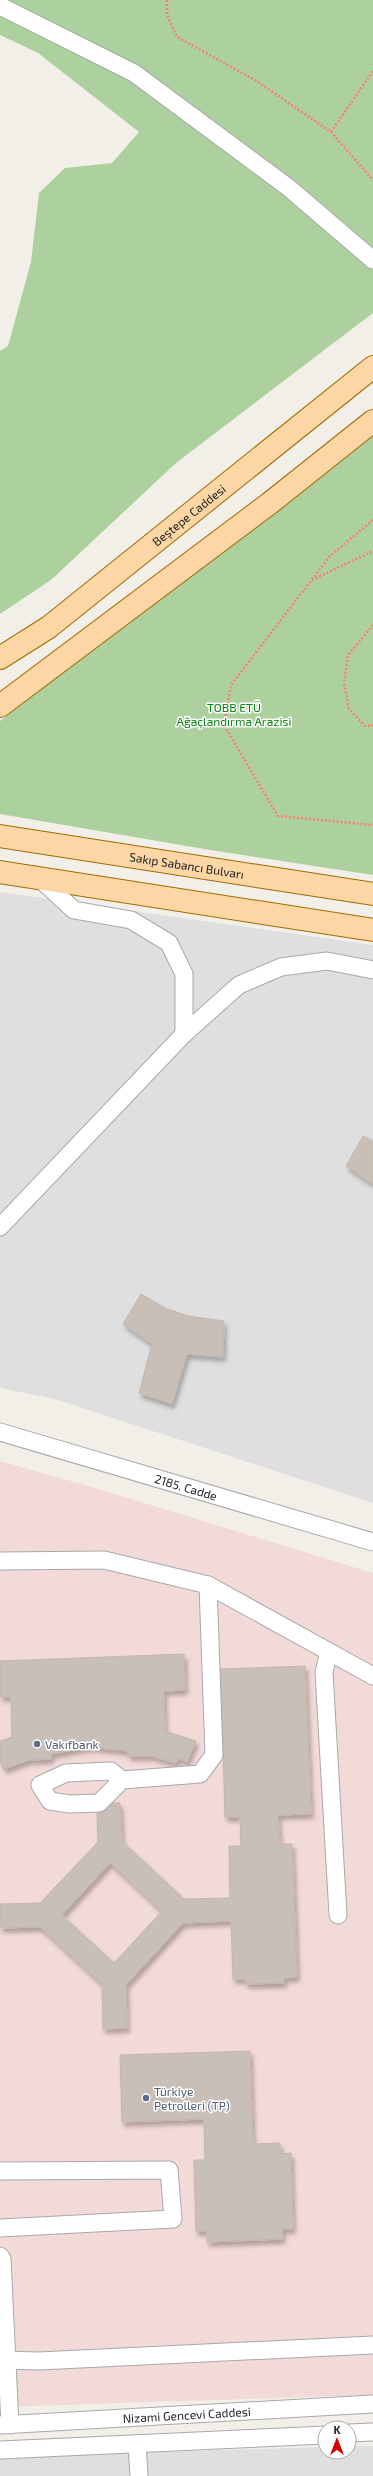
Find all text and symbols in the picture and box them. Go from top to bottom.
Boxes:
street label: Beştepe Caddesi [149,481,228,549]
park label: TOBB ETÜ Ağaçlandırma Arazisi [177,700,291,729]
street label: Sakıp Sabancı Bulvarı [129,849,245,881]
street label: 2185. Cadde [153,1471,219,1503]
place label: Vakıfbank [45,1737,99,1751]
marker: Vakıfbank [32,1739,42,1749]
place label: Türkiye Petrolleri (TP) [154,2084,230,2112]
marker: Türkiye Petrolleri (TP) [141,2093,151,2103]
street label: Nizami Gencevi Caddesi [122,2404,251,2425]
north arrow [317,2420,357,2460]
text: K [334,2423,341,2436]

